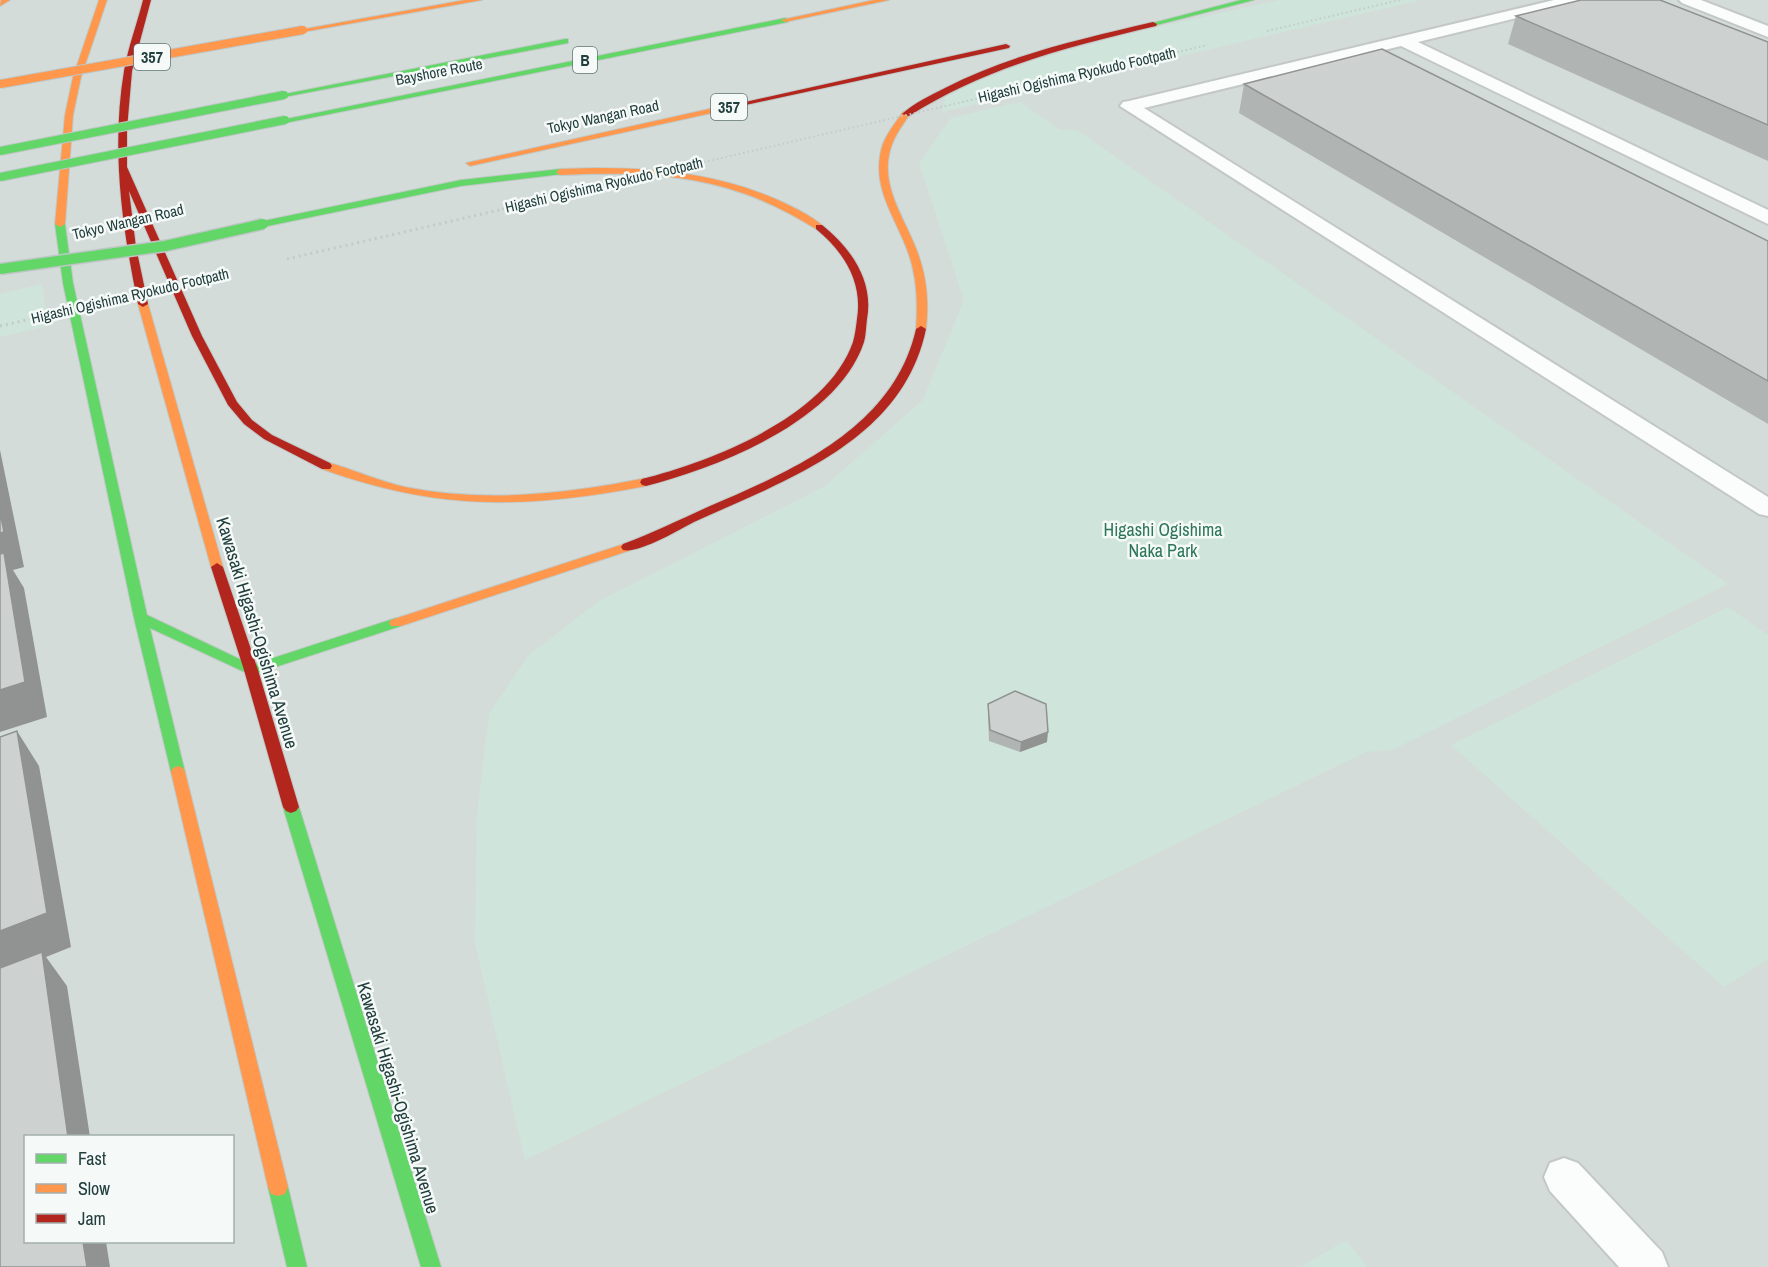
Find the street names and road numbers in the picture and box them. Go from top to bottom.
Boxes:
street label: Higashi Ogishima Ryokudo Footpath [976,42,1178,108]
road number: 357 [134,44,170,70]
road number: B [573,47,597,73]
street label: Bayshore Route [394,53,484,90]
street label: Tokyo Wangan Road [545,94,661,139]
road number: 357 [711,94,747,120]
street label: Higashi Ogishima Ryokudo Footpath [503,152,705,218]
street label: Tokyo Wangan Road [70,198,186,245]
street label: Higashi Ogishima Ryokudo Footpath [29,263,231,329]
street label: Kawasaki Higashi-Ogishima Avenue [210,514,305,752]
street label: Kawasaki Higashi-Ogishima Avenue [351,979,446,1217]

